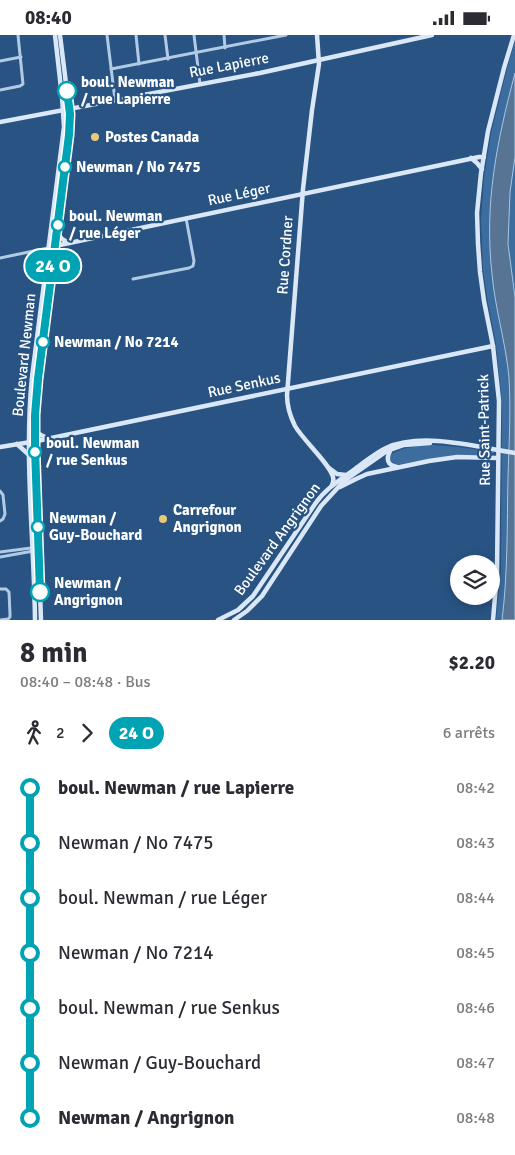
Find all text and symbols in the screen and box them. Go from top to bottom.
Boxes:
text: 08:40 [25,6,72,30]
street label: Rue Lapierre [188,48,270,82]
place label: boul. Newman / rue Lapierre [81,73,175,108]
marker: boul. Newman / rue Lapierre [57,81,77,101]
place label: Postes Canada [105,128,200,146]
marker: Postes Canada [89,131,101,143]
place label: Newman / No 7475 [76,158,200,176]
marker: Newman / No 7475 [58,160,72,174]
street label: Rue Léger [206,178,272,209]
place label: boul. Newman / rue Léger [69,207,163,242]
street label: Rue Cordner [273,215,297,295]
marker: boul. Newman / rue Léger [51,218,65,232]
line badge: 24 O [18,250,88,282]
text: 24 O [35,255,71,277]
street label: Boulevard Newman [9,292,39,418]
place label: Newman / No 7214 [54,333,178,351]
marker: Newman / No 7214 [36,335,50,349]
street label: Rue Senkus [206,368,282,401]
street label: Rue Saint-Patrick [474,374,494,486]
place label: boul. Newman / rue Senkus [46,434,140,469]
marker: boul. Newman / rue Senkus [28,445,42,459]
street label: Boulevard Angrignon [230,479,324,599]
place label: Carrefour Angrignon [173,501,242,536]
place label: Newman / Guy-Bouchard [49,509,142,544]
marker: Carrefour Angrignon [157,513,169,525]
marker: Newman / Guy-Bouchard [31,520,45,534]
map controls [450,555,500,605]
button: layers [450,555,500,605]
place label: Newman / Angrignon [54,574,123,609]
marker: Newman / Angrignon [30,582,50,602]
text: 8 min [20,636,88,670]
text: $2.20 [449,651,495,675]
text: 08:40 – 08:48 · Bus [20,672,151,692]
icon: walk [20,719,48,747]
icon: forward [73,719,101,747]
text: 24 O [119,722,154,744]
text: 2 [56,723,65,743]
text: 6 arrêts [443,723,495,743]
text: boul. Newman / rue Lapierre [58,776,294,800]
text: 08:42 [456,778,495,798]
text: Newman / No 7475 [58,831,213,855]
text: 08:43 [456,833,495,853]
text: boul. Newman / rue Léger [58,886,267,910]
text: 08:44 [456,888,495,908]
text: Newman / No 7214 [58,941,213,965]
text: 08:45 [456,943,495,963]
text: boul. Newman / rue Senkus [58,996,280,1020]
text: 08:46 [456,998,495,1018]
text: Newman / Guy-Bouchard [58,1051,261,1075]
text: 08:47 [456,1053,495,1073]
text: Newman / Angrignon [58,1106,235,1130]
text: 08:48 [456,1108,495,1128]

